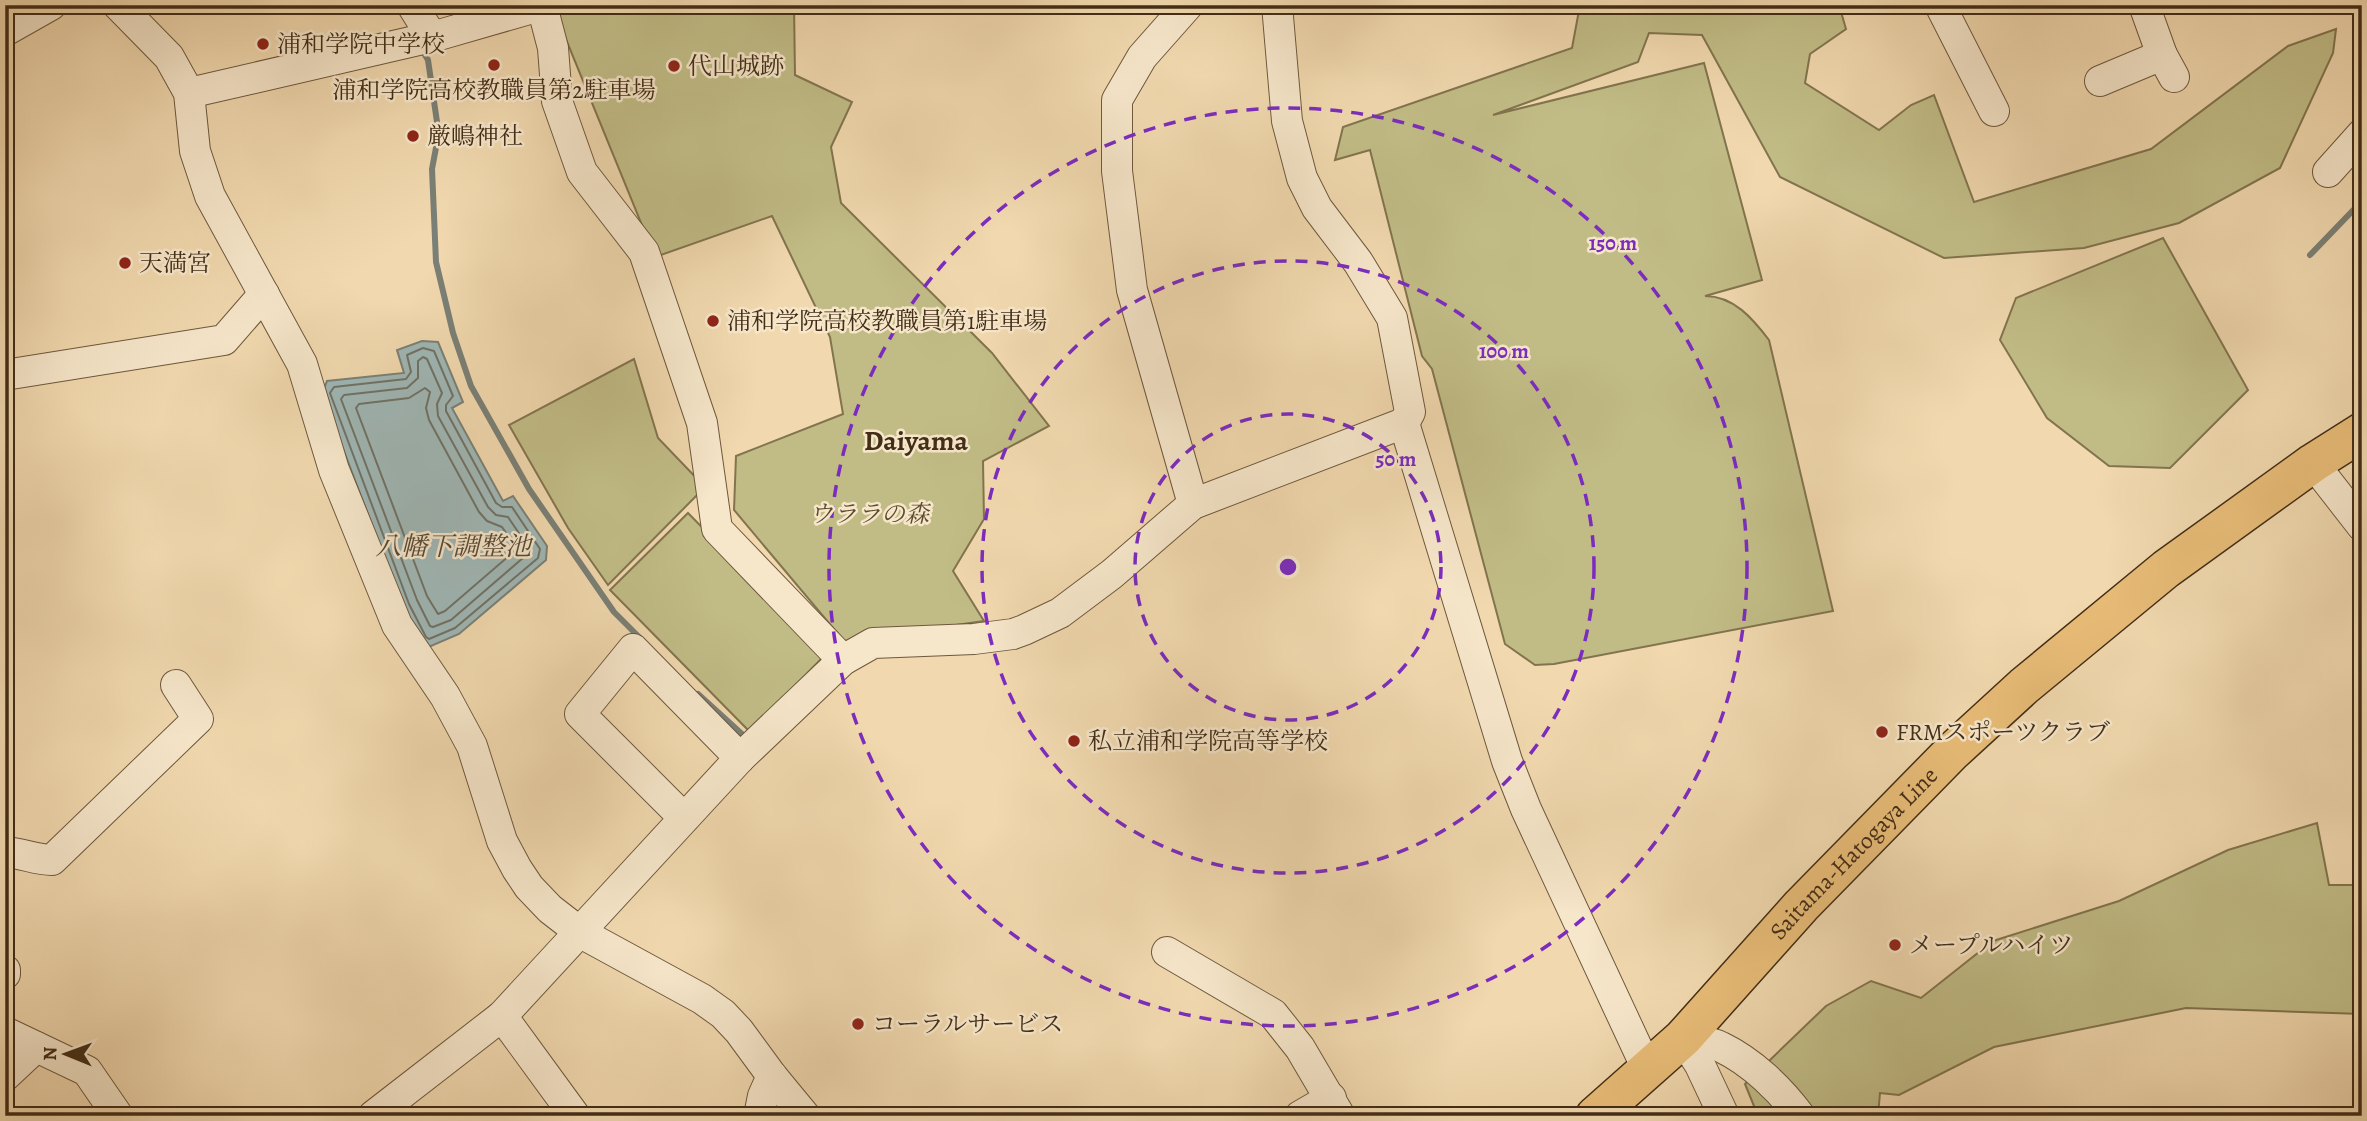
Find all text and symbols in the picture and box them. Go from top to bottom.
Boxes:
place label: 浦和学院中学校 [277,28,445,60]
marker: 浦和学院中学校 [255,36,271,52]
place label: 代山城跡 [688,50,784,82]
marker: 浦和学院高校教職員第2駐車場 [486,57,502,73]
marker: 代山城跡 [666,58,682,74]
place label: 浦和学院高校教職員第2駐車場 [332,74,656,106]
place label: 厳嶋神社 [427,120,523,152]
marker: 厳嶋神社 [405,128,421,144]
text: 150 m [1589,229,1638,257]
place label: 天満宮 [139,247,211,279]
marker: 天満宮 [117,255,133,271]
place label: 浦和学院高校教職員第1駐車場 [727,305,1047,337]
marker: 浦和学院高校教職員第1駐車場 [705,313,721,329]
text: 100 m [1479,337,1529,365]
district label: Daiyama [864,422,969,460]
text: 50 m [1376,445,1417,473]
park label: ウララの森 [809,498,932,530]
water label: 八幡下調整池 [375,529,534,564]
centre of rings [1276,555,1300,579]
place label: FRMスポーツクラブ [1896,716,2110,748]
marker: FRMスポーツクラブ [1874,724,1890,740]
place label: 私立浦和学院高等学校 [1088,725,1328,757]
marker: 私立浦和学院高等学校 [1066,733,1082,749]
street label: Saitama-Hatogaya Line [1762,760,1945,947]
place label: メープルハイツ [1909,929,2073,961]
marker: メープルハイツ [1887,937,1903,953]
place label: コーラルサービス [872,1008,1063,1040]
marker: コーラルサービス [850,1016,866,1032]
north arrow [32,1020,102,1090]
text: N [37,1046,63,1061]

